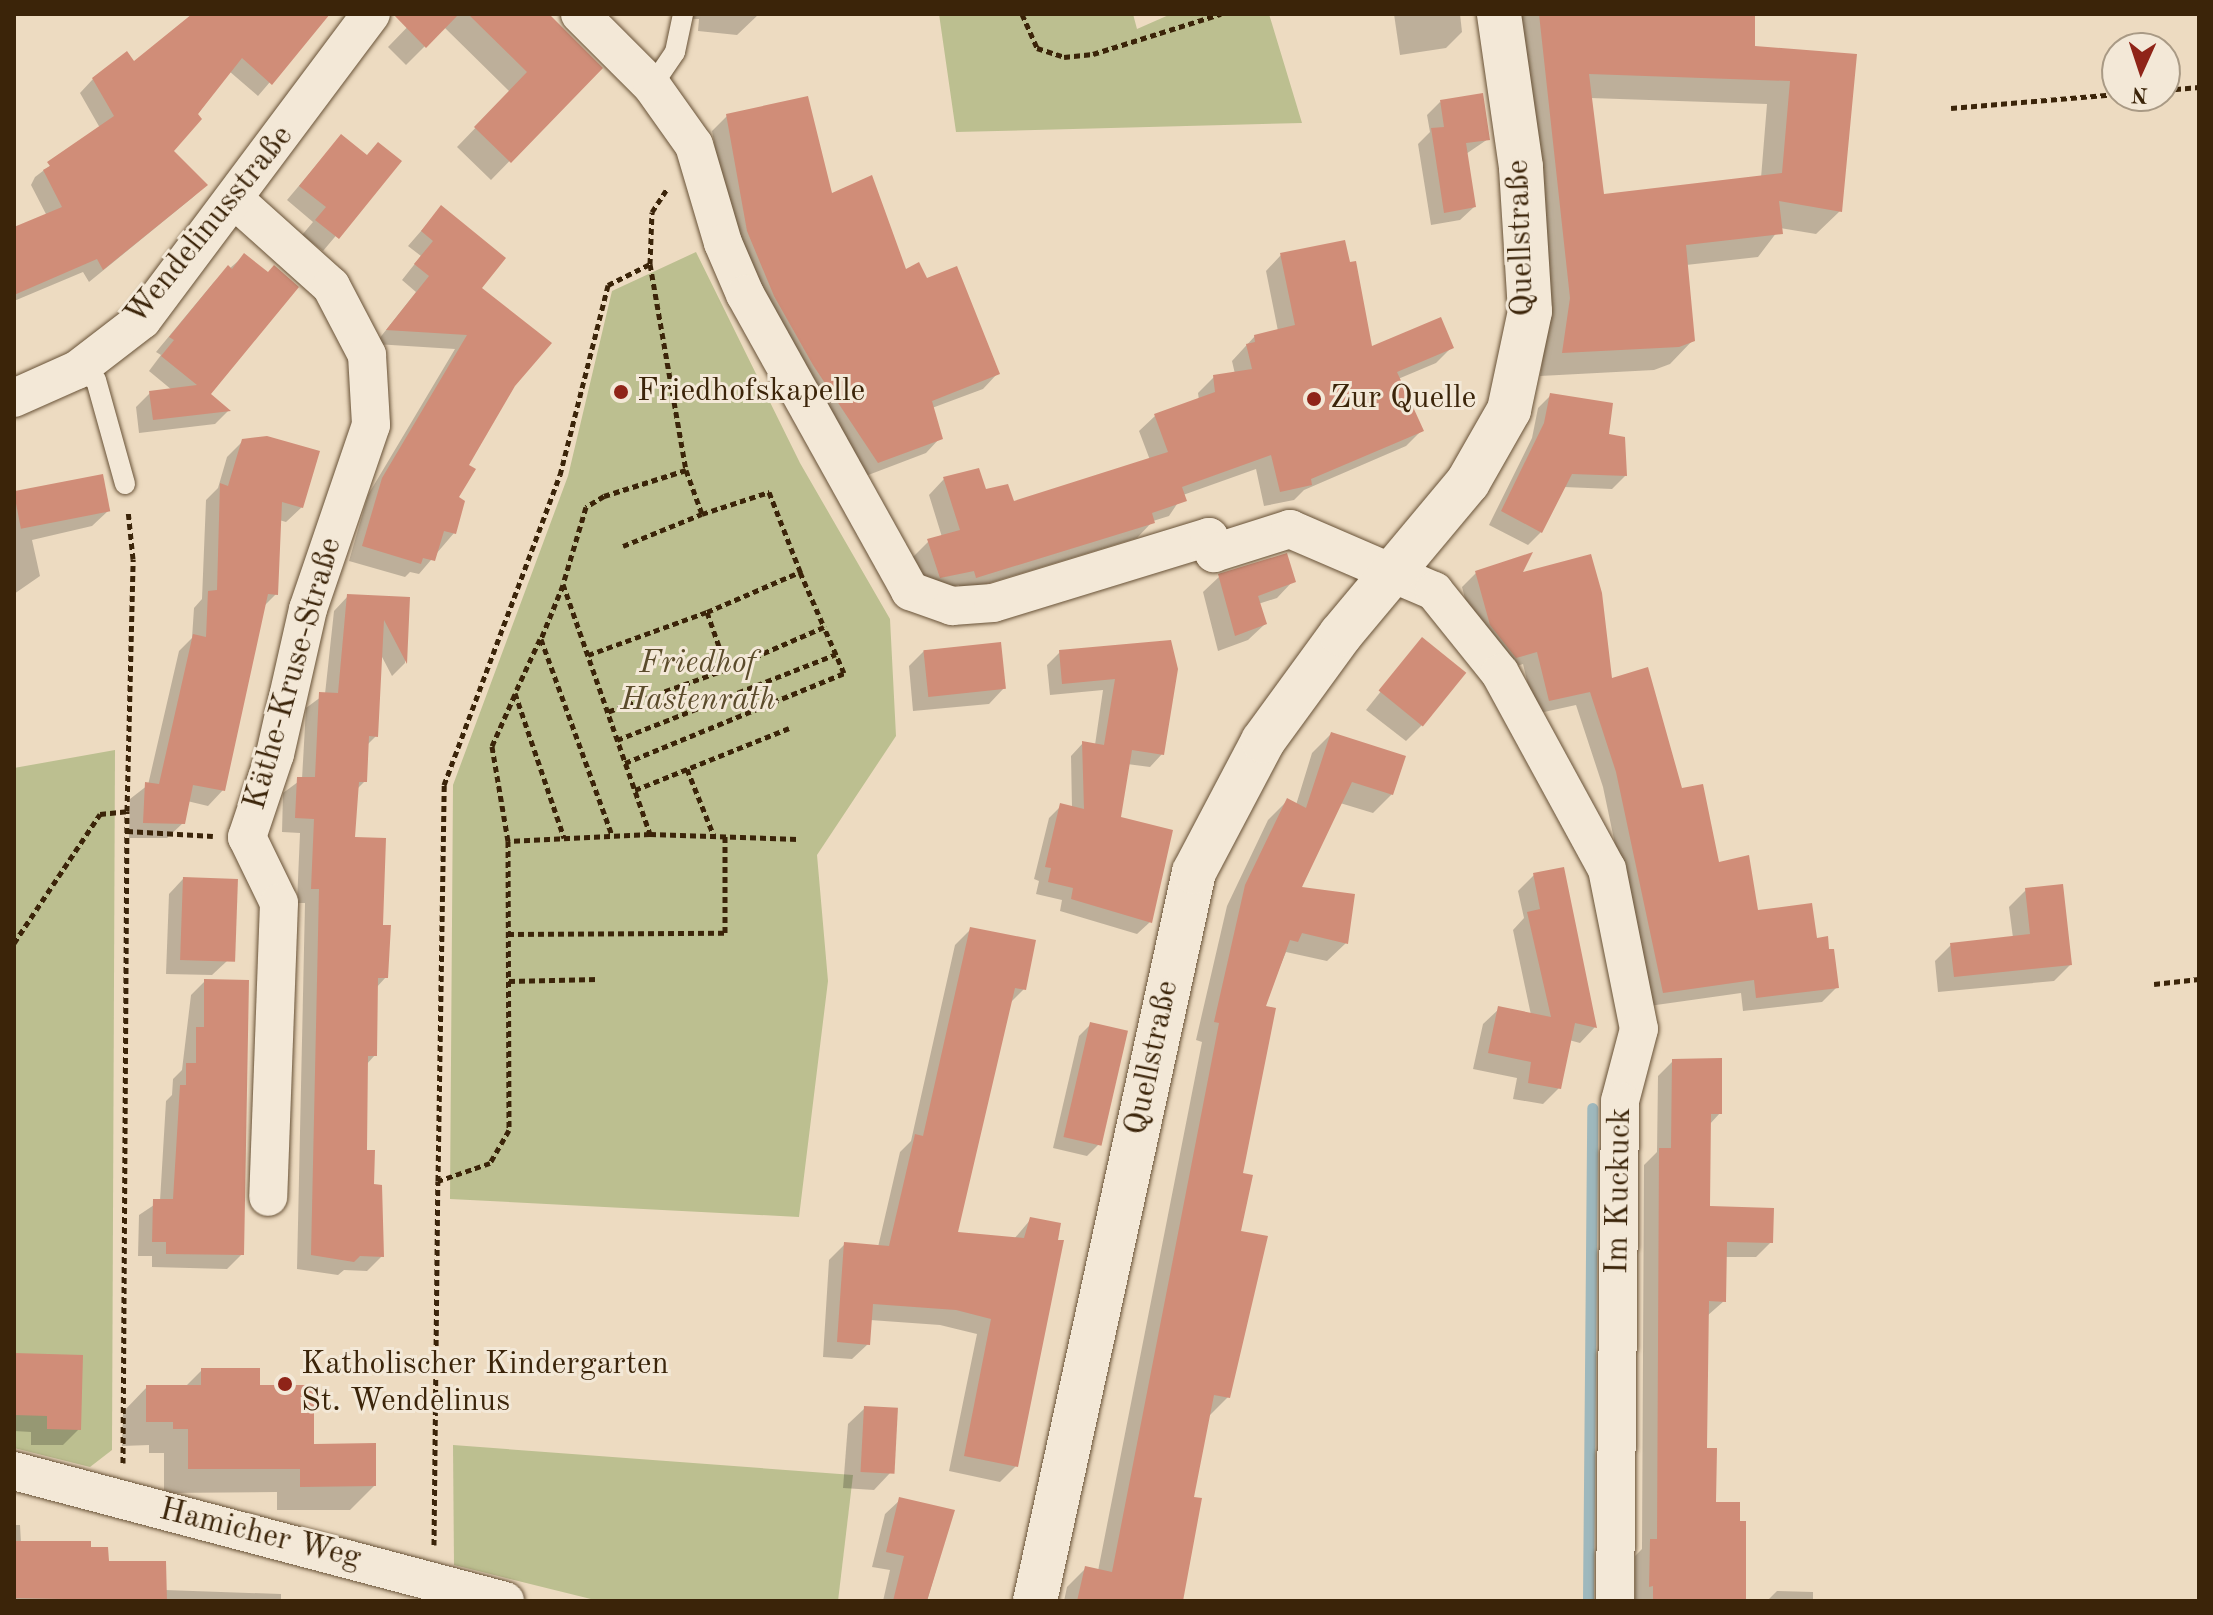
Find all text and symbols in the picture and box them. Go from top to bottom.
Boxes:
north arrow [2101,32,2181,112]
text: N [2131,83,2149,105]
street label: Wendelinusstraße [118,118,302,334]
street label: Quellstraße [1500,159,1544,317]
place label: Friedhofskapelle [637,373,865,411]
place label: Zur Quelle [1330,380,1476,418]
marker: Friedhofskapelle [612,383,630,401]
marker: Zur Quelle [1305,390,1323,408]
street label: Käthe-Kruse-Straße [237,533,351,815]
park label: Friedhof Hastenrath [620,646,776,721]
street label: Quellstraße [1118,977,1188,1139]
street label: Im Kuckuck [1599,1107,1641,1275]
place label: Katholischer Kindergarten St. Wendelinus [301,1347,669,1422]
marker: Katholischer Kindergarten St. Wendelinus [276,1375,294,1393]
street label: Hamicher Weg [155,1491,365,1579]

